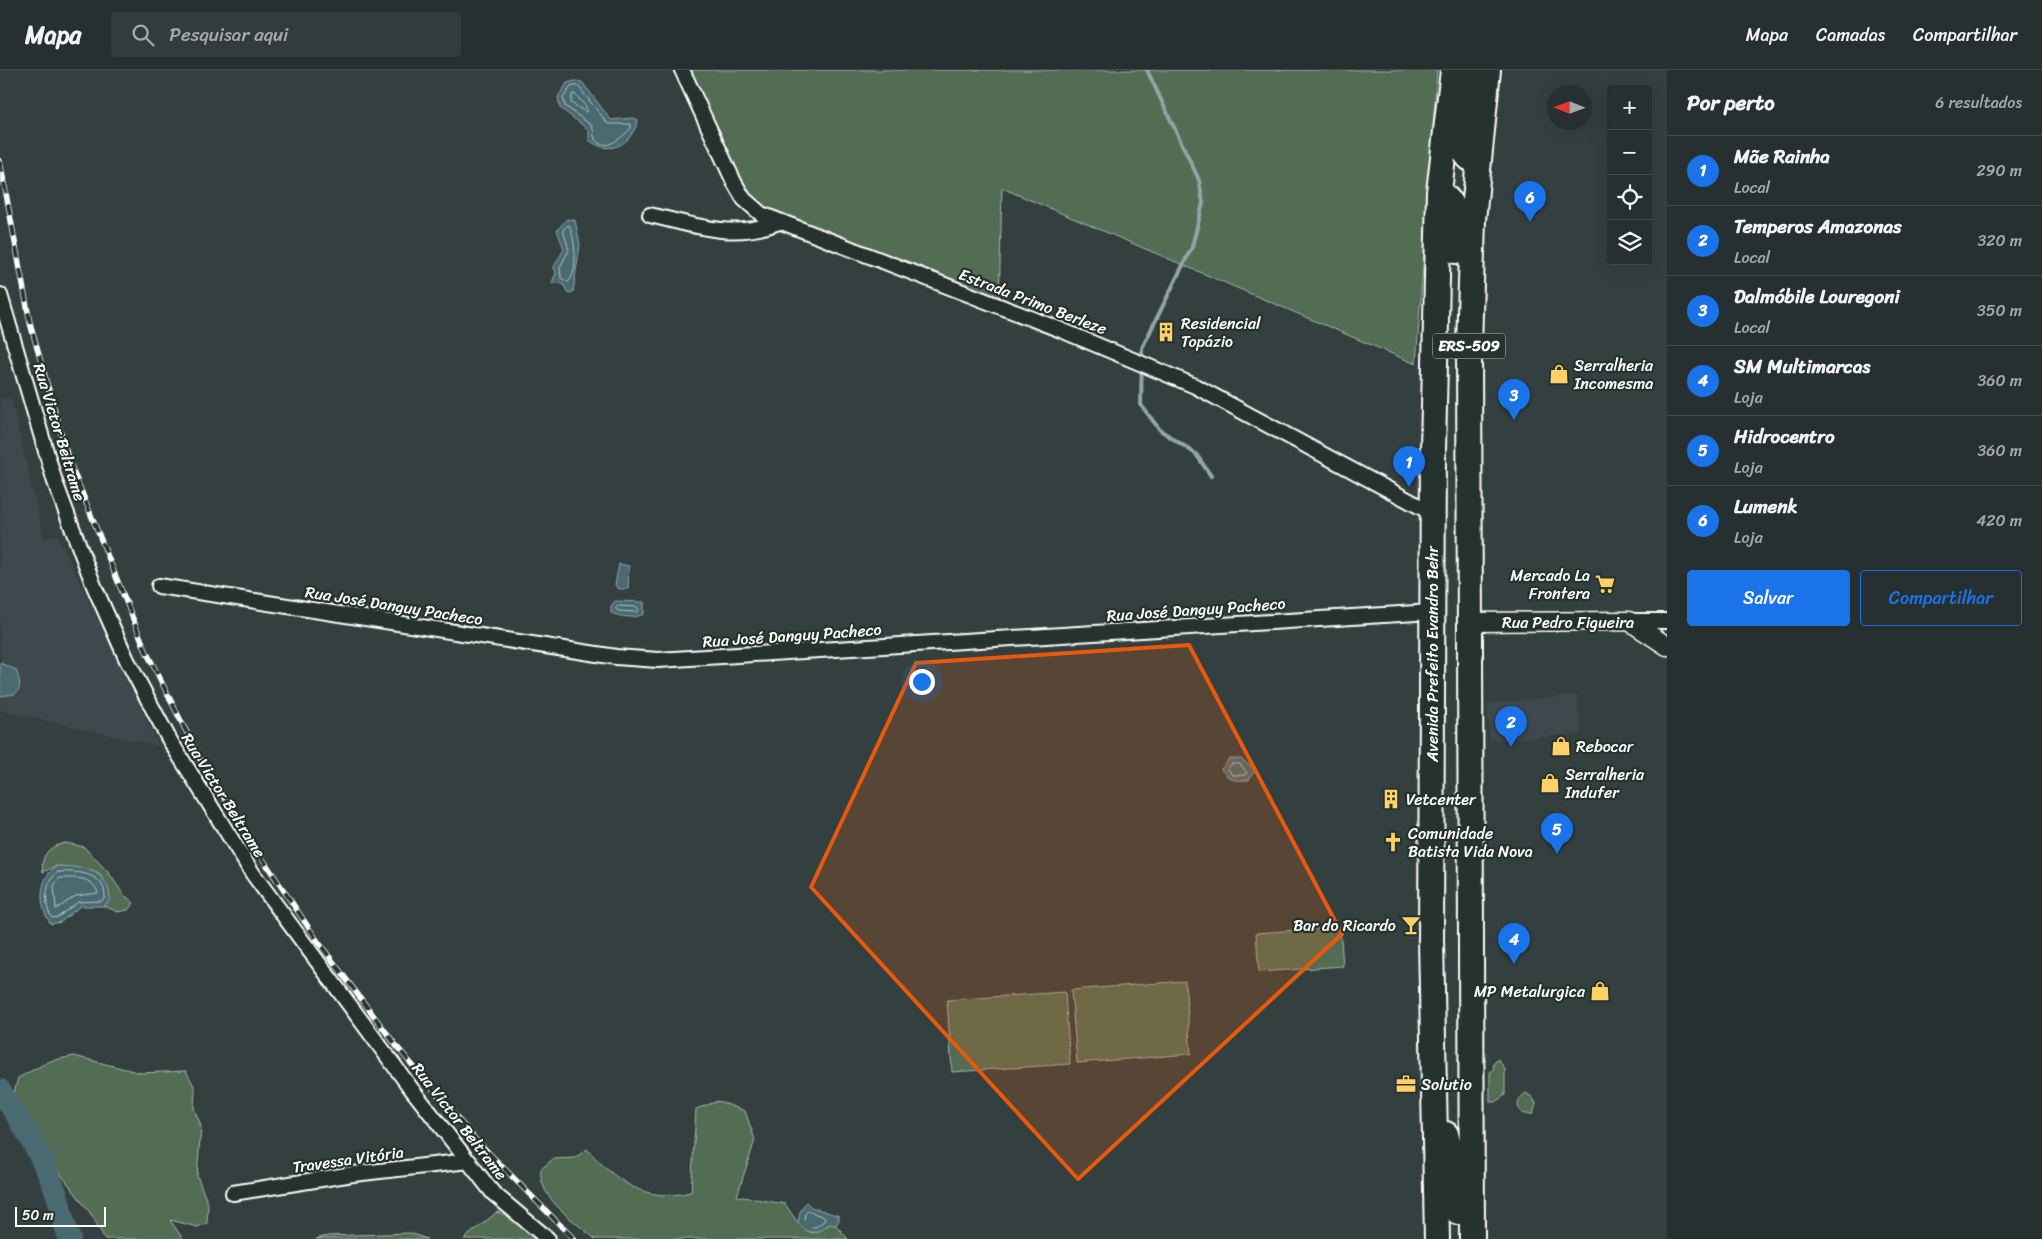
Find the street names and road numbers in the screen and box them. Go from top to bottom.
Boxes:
street label: Estrada Primo Berleze [954,260,1111,343]
road number: ERS-509 [1433,334,1505,358]
street label: Rua Victor Beltrame [25,359,94,505]
street label: Avenida Prefeito Evandro Behr [1418,545,1447,763]
street label: Rua José Danguy Pacheco [303,577,485,634]
street label: Rua José Danguy Pacheco [1106,589,1287,630]
street label: Rua Pedro Figueira [1502,608,1634,637]
street label: Rua José Danguy Pacheco [702,615,883,656]
street label: Rua Victor Beltrame [173,727,274,864]
street label: Rua Victor Beltrame [404,1056,515,1187]
street label: Travessa Vitória [291,1137,405,1182]

